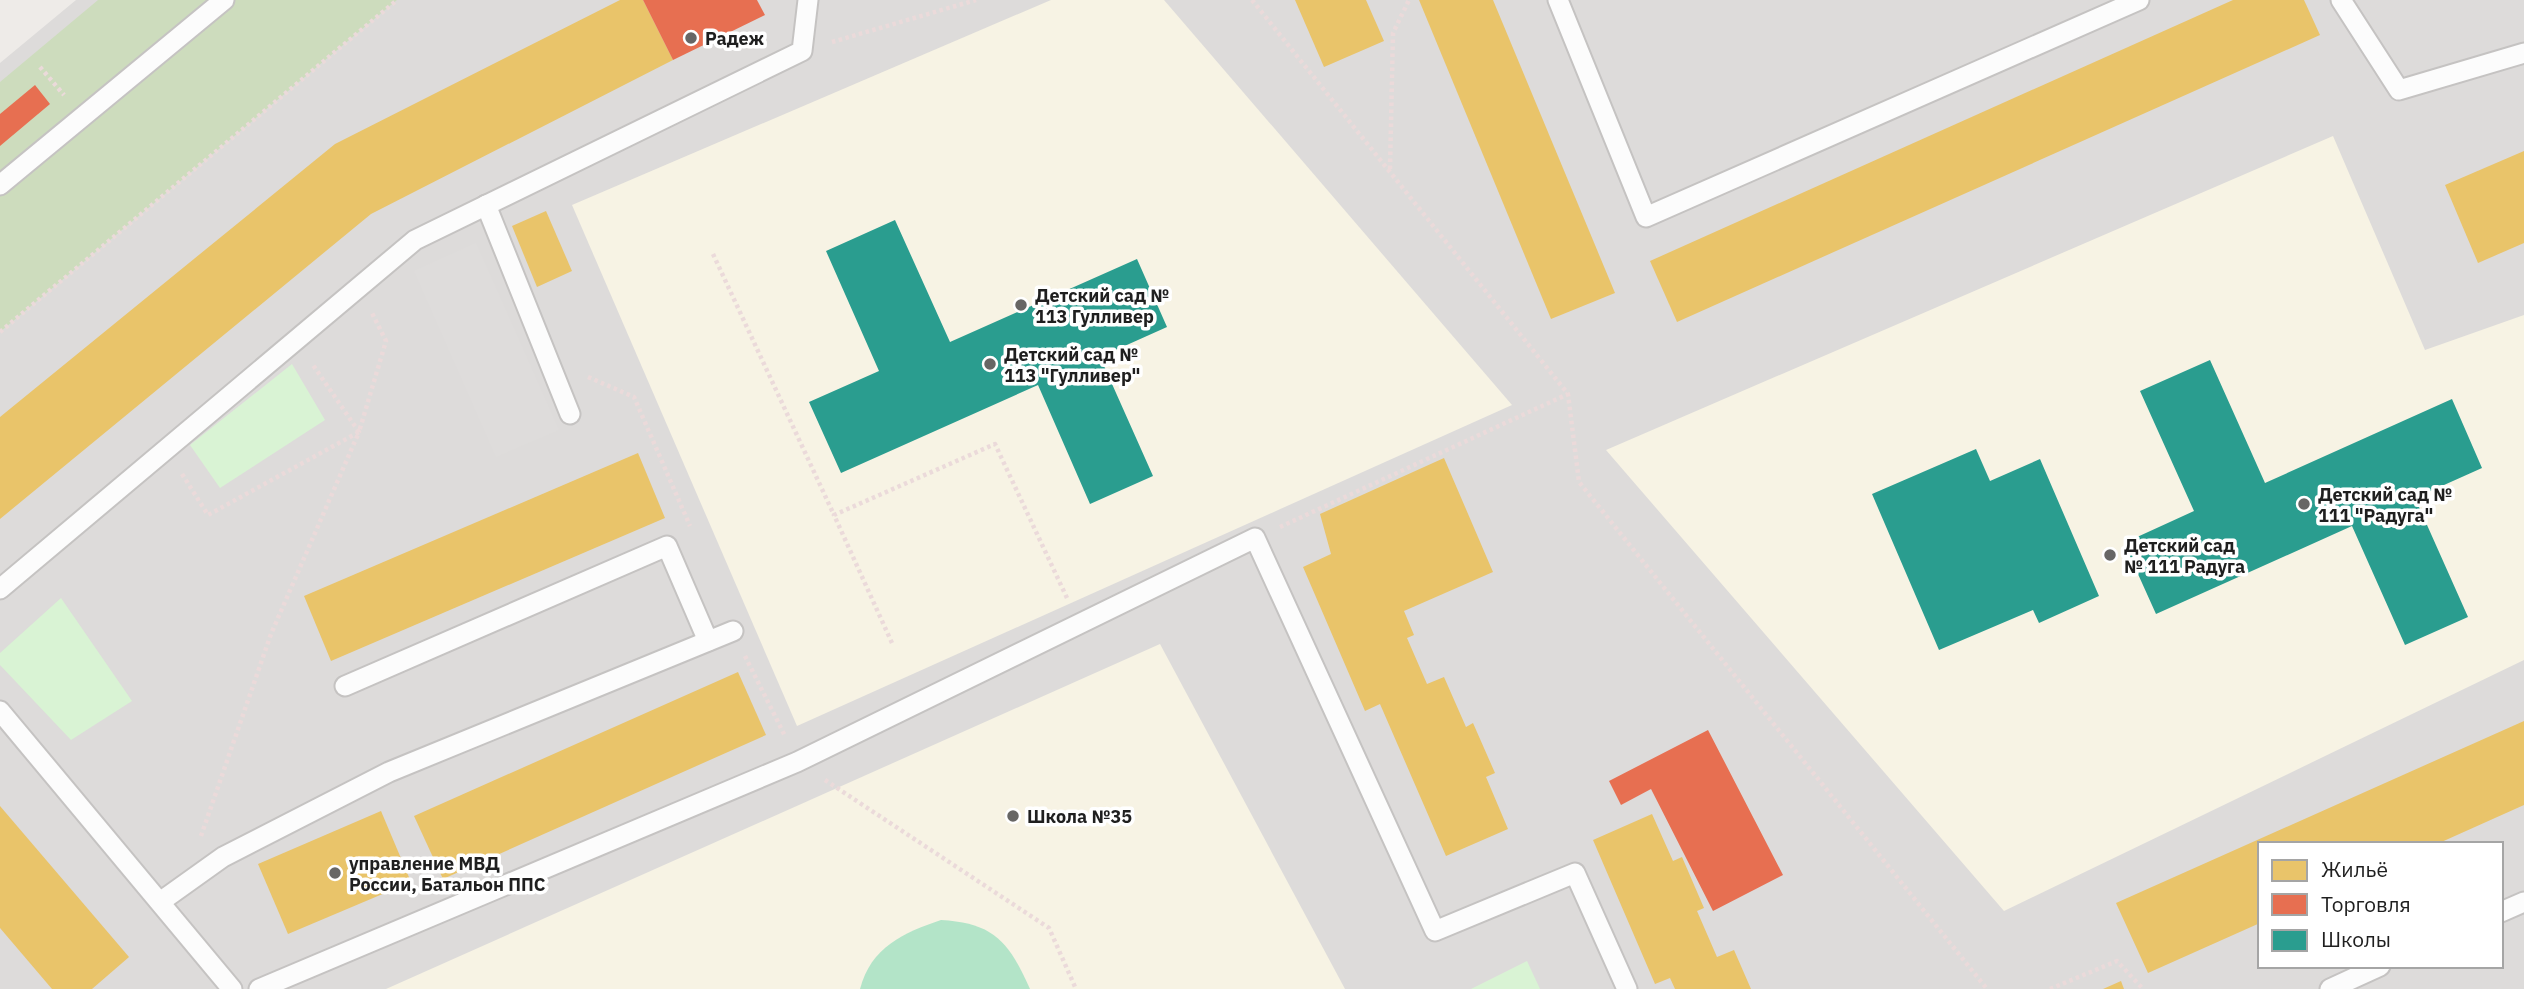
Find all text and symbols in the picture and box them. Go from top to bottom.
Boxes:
place label: Радеж [705,27,764,50]
marker: Радеж [683,30,699,46]
place label: Детский сад № 113 Гулливер [1035,284,1169,328]
marker: Детский сад № 113 Гулливер [1013,297,1029,313]
place label: Детский сад № 113 "Гулливер" [1004,343,1140,387]
marker: Детский сад № 113 "Гулливер" [982,356,998,372]
place label: Детский сад № 111 "Радуга" [2318,483,2452,527]
marker: Детский сад № 111 "Радуга" [2296,496,2312,512]
place label: Детский сад № 111 Радуга [2124,534,2245,578]
marker: Детский сад № 111 Радуга [2102,547,2118,563]
place label: Школа №35 [1027,805,1132,828]
marker: Школа №35 [1005,808,1021,824]
legend [2258,842,2503,968]
place label: управление МВД России, Батальон ППС [349,852,546,896]
text: Жильё [2321,855,2388,883]
marker: управление МВД России, Батальон ППС [327,865,343,881]
text: Торговля [2321,890,2411,918]
text: Школы [2321,925,2391,953]

